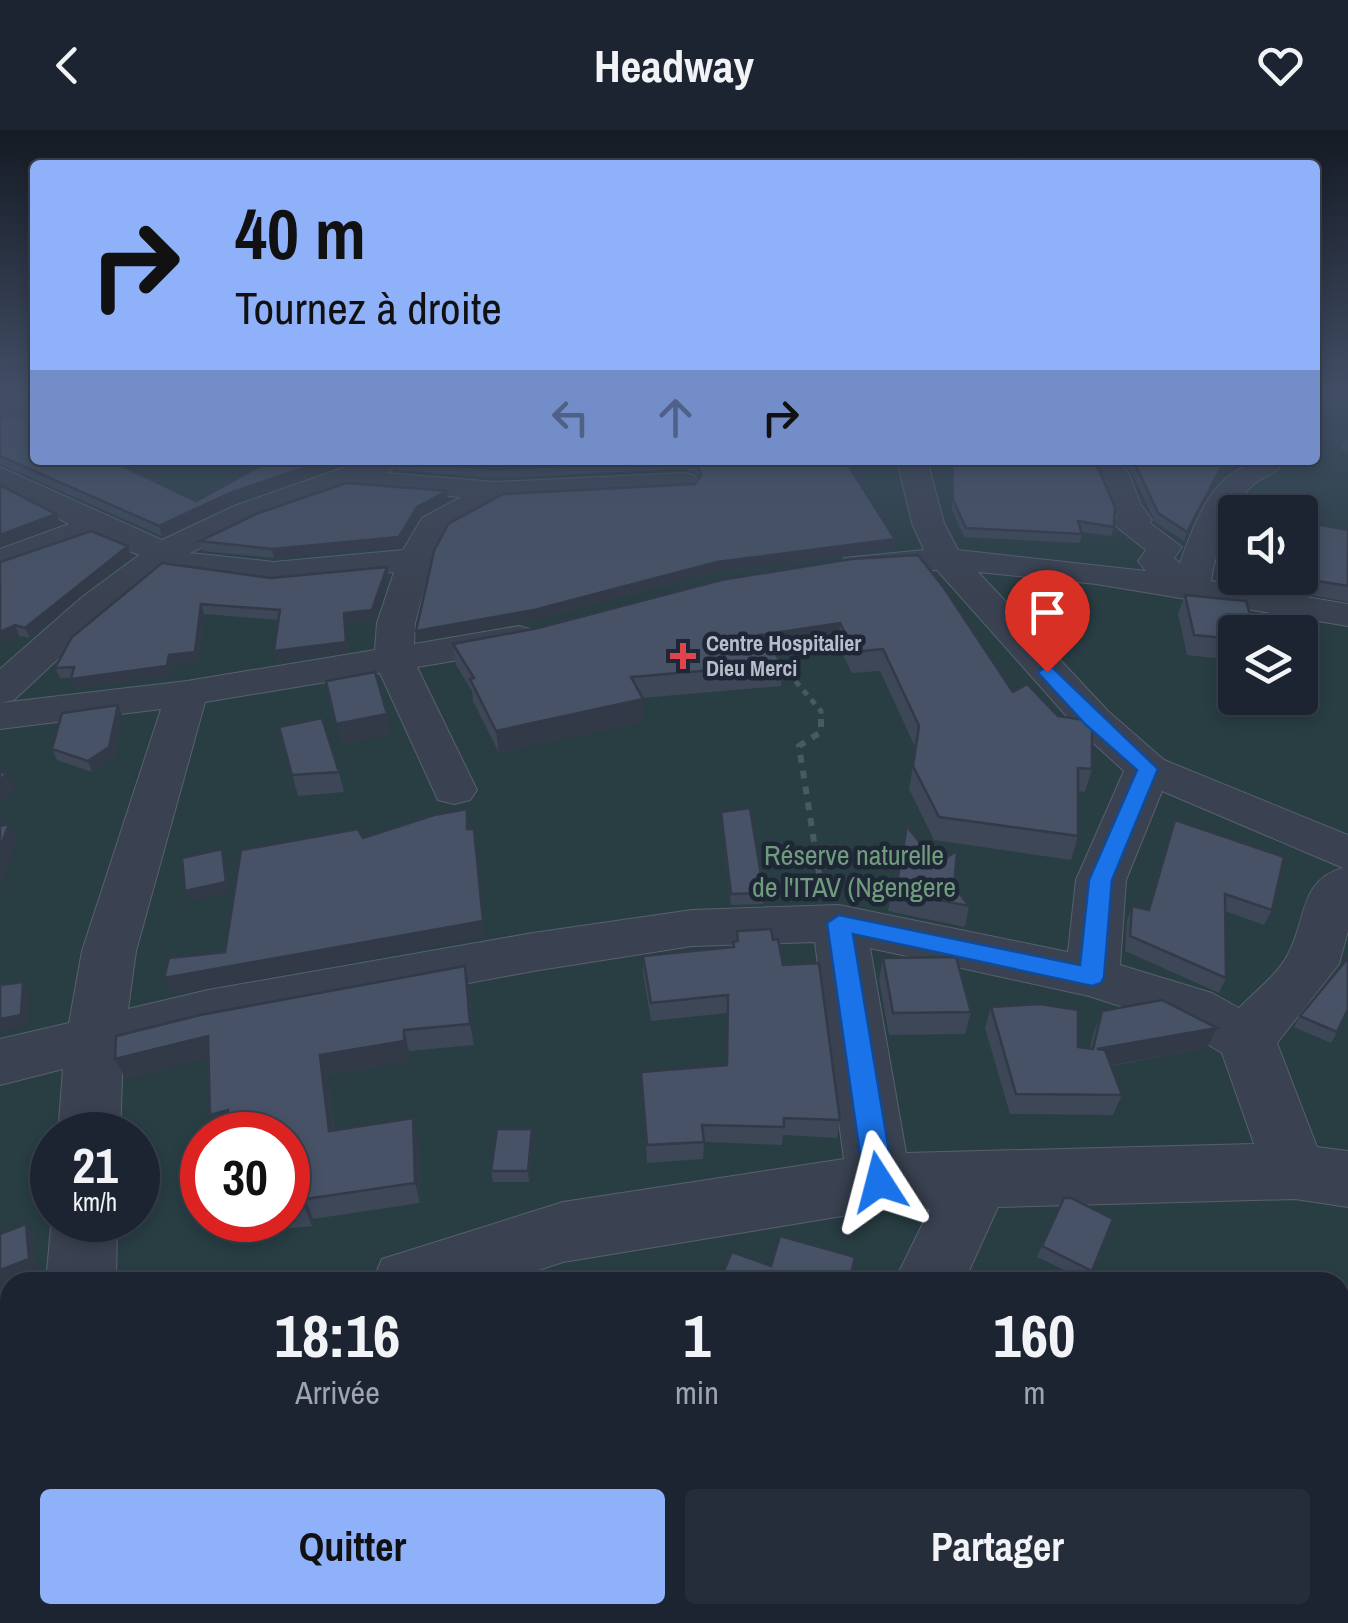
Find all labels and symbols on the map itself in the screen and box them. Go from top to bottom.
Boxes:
pin [1005,570,1090,673]
place label: Centre Hospitalier Dieu Merci [706,628,861,683]
marker: Centre Hospitalier Dieu Merci [670,643,696,669]
park label: Réserve naturelle de l'ITAV (Ngengere [752,836,956,906]
speed limit sign: 30 [180,1112,310,1242]
position arrow [827,1130,931,1234]

